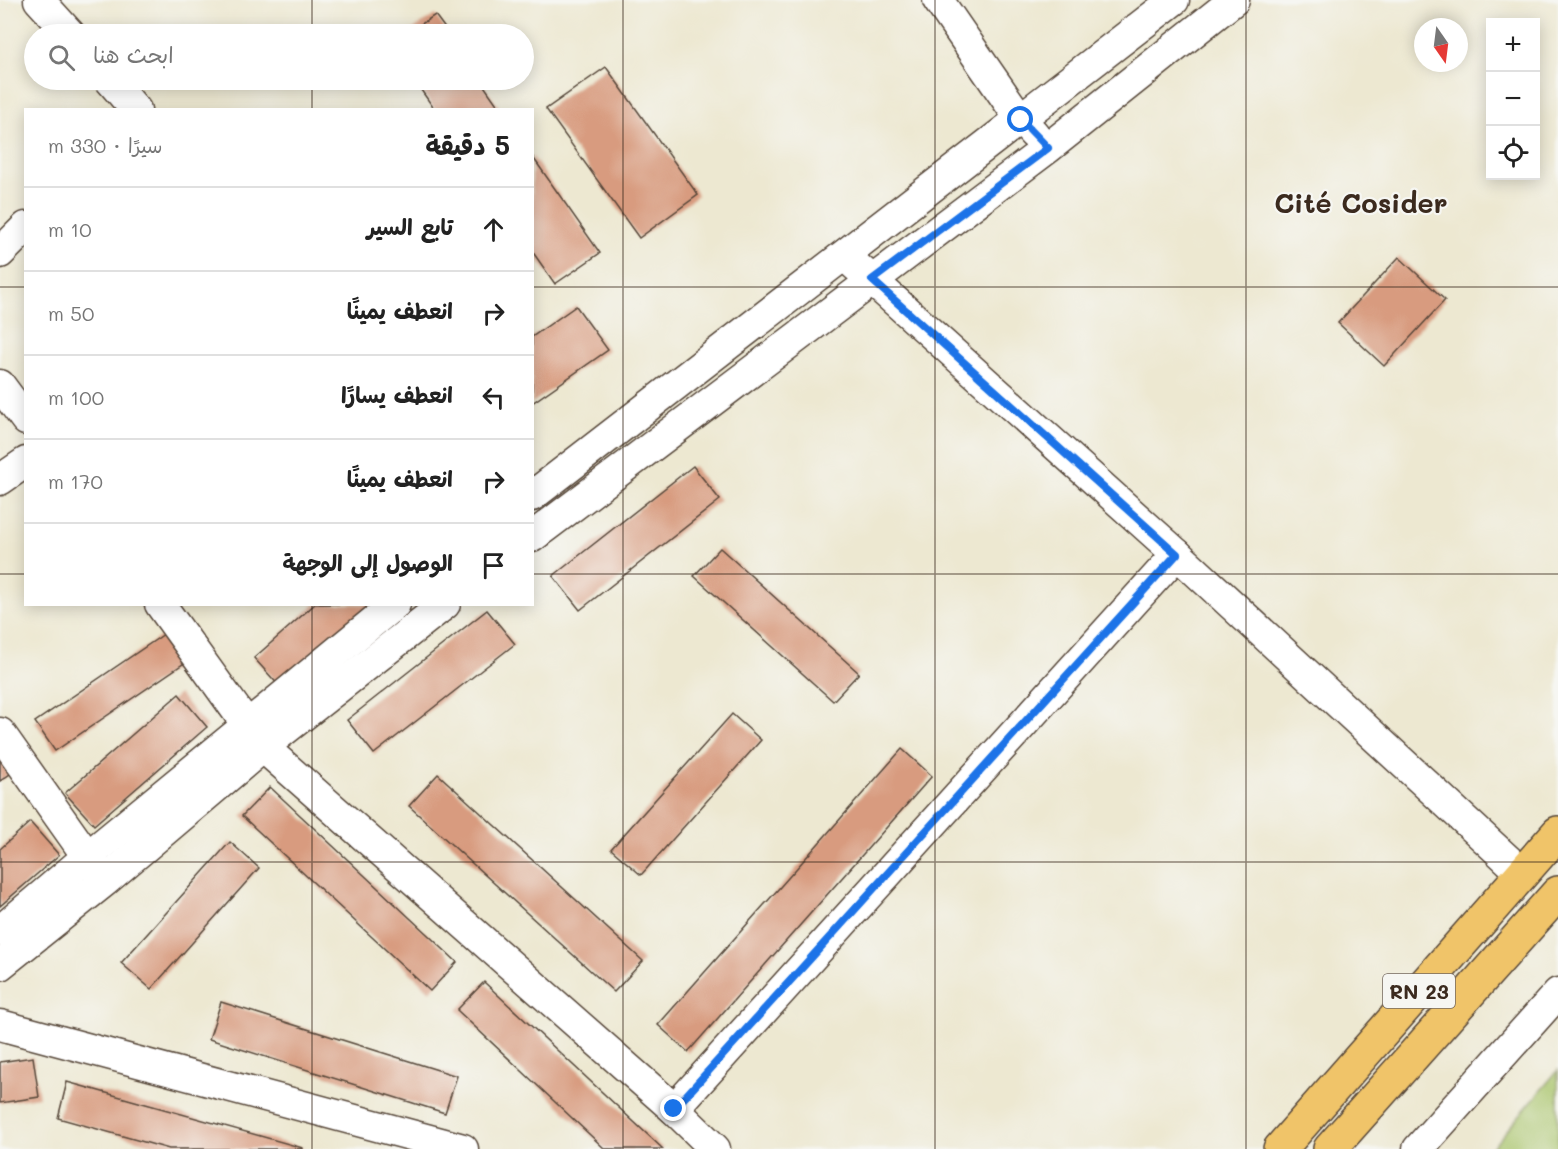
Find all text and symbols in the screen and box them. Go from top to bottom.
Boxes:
north arrow [1414,18,1468,72]
map controls [1486,18,1540,180]
button: + [1486,18,1540,72]
search box [24,24,534,90]
text: ابحث هنا [93,40,174,69]
icon: search [45,41,78,74]
button: − [1486,72,1540,126]
route start [1007,106,1033,132]
button: locate [1486,126,1540,180]
text: 5 دقيقة [425,128,510,162]
text: سيرًا · 330 m [48,132,162,158]
district label: Cité Cosider [1274,185,1448,220]
text: تابع السير [367,212,453,241]
icon: ahead [477,213,510,246]
text: 10 m [48,216,92,242]
text: انعطف يمينًا [347,296,453,325]
icon: right [477,297,510,330]
text: 50 m [48,300,94,326]
text: انعطف يسارًا [341,380,453,409]
icon: left [477,381,510,414]
text: 100 m [48,384,104,410]
text: انعطف يمينًا [347,464,453,493]
icon: right [477,465,510,498]
text: 170 m [48,468,103,494]
text: الوصول إلى الوجهة [282,548,453,577]
icon: arrive [477,549,510,582]
road number: RN 23 [1383,974,1455,1008]
route end [660,1095,686,1121]

